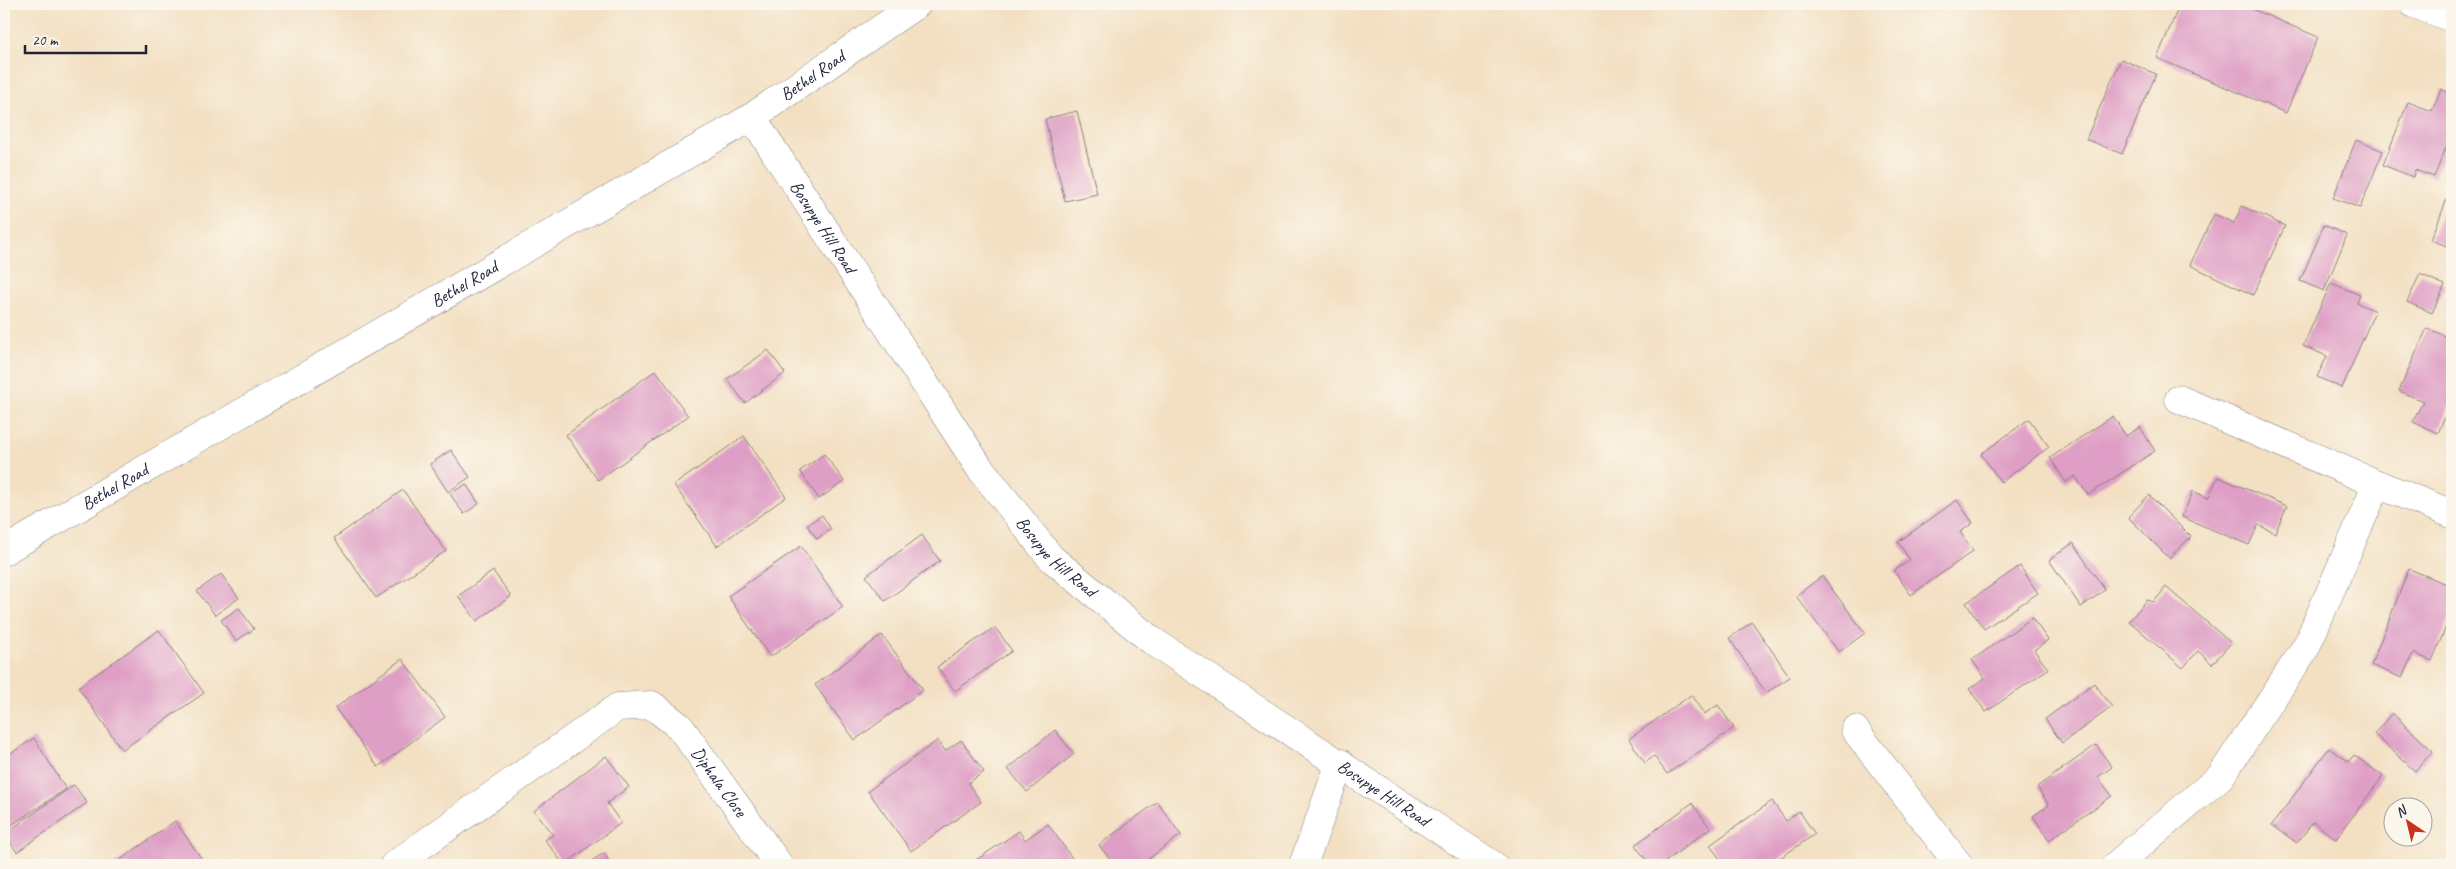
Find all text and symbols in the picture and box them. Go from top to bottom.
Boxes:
scale bar [25,22,146,54]
text: 20 m [32,31,59,50]
street label: Bethel Road [776,44,851,105]
street label: Bosupye Hill Road [785,177,863,280]
street label: Bethel Road [427,255,504,312]
street label: Bethel Road [77,457,155,515]
street label: Bosupye Hill Road [1011,512,1103,604]
street label: Diphala Close [687,742,752,822]
street label: Bosupye Hill Road [1333,755,1436,833]
north arrow [2384,796,2434,846]
text: N [2392,801,2411,821]

